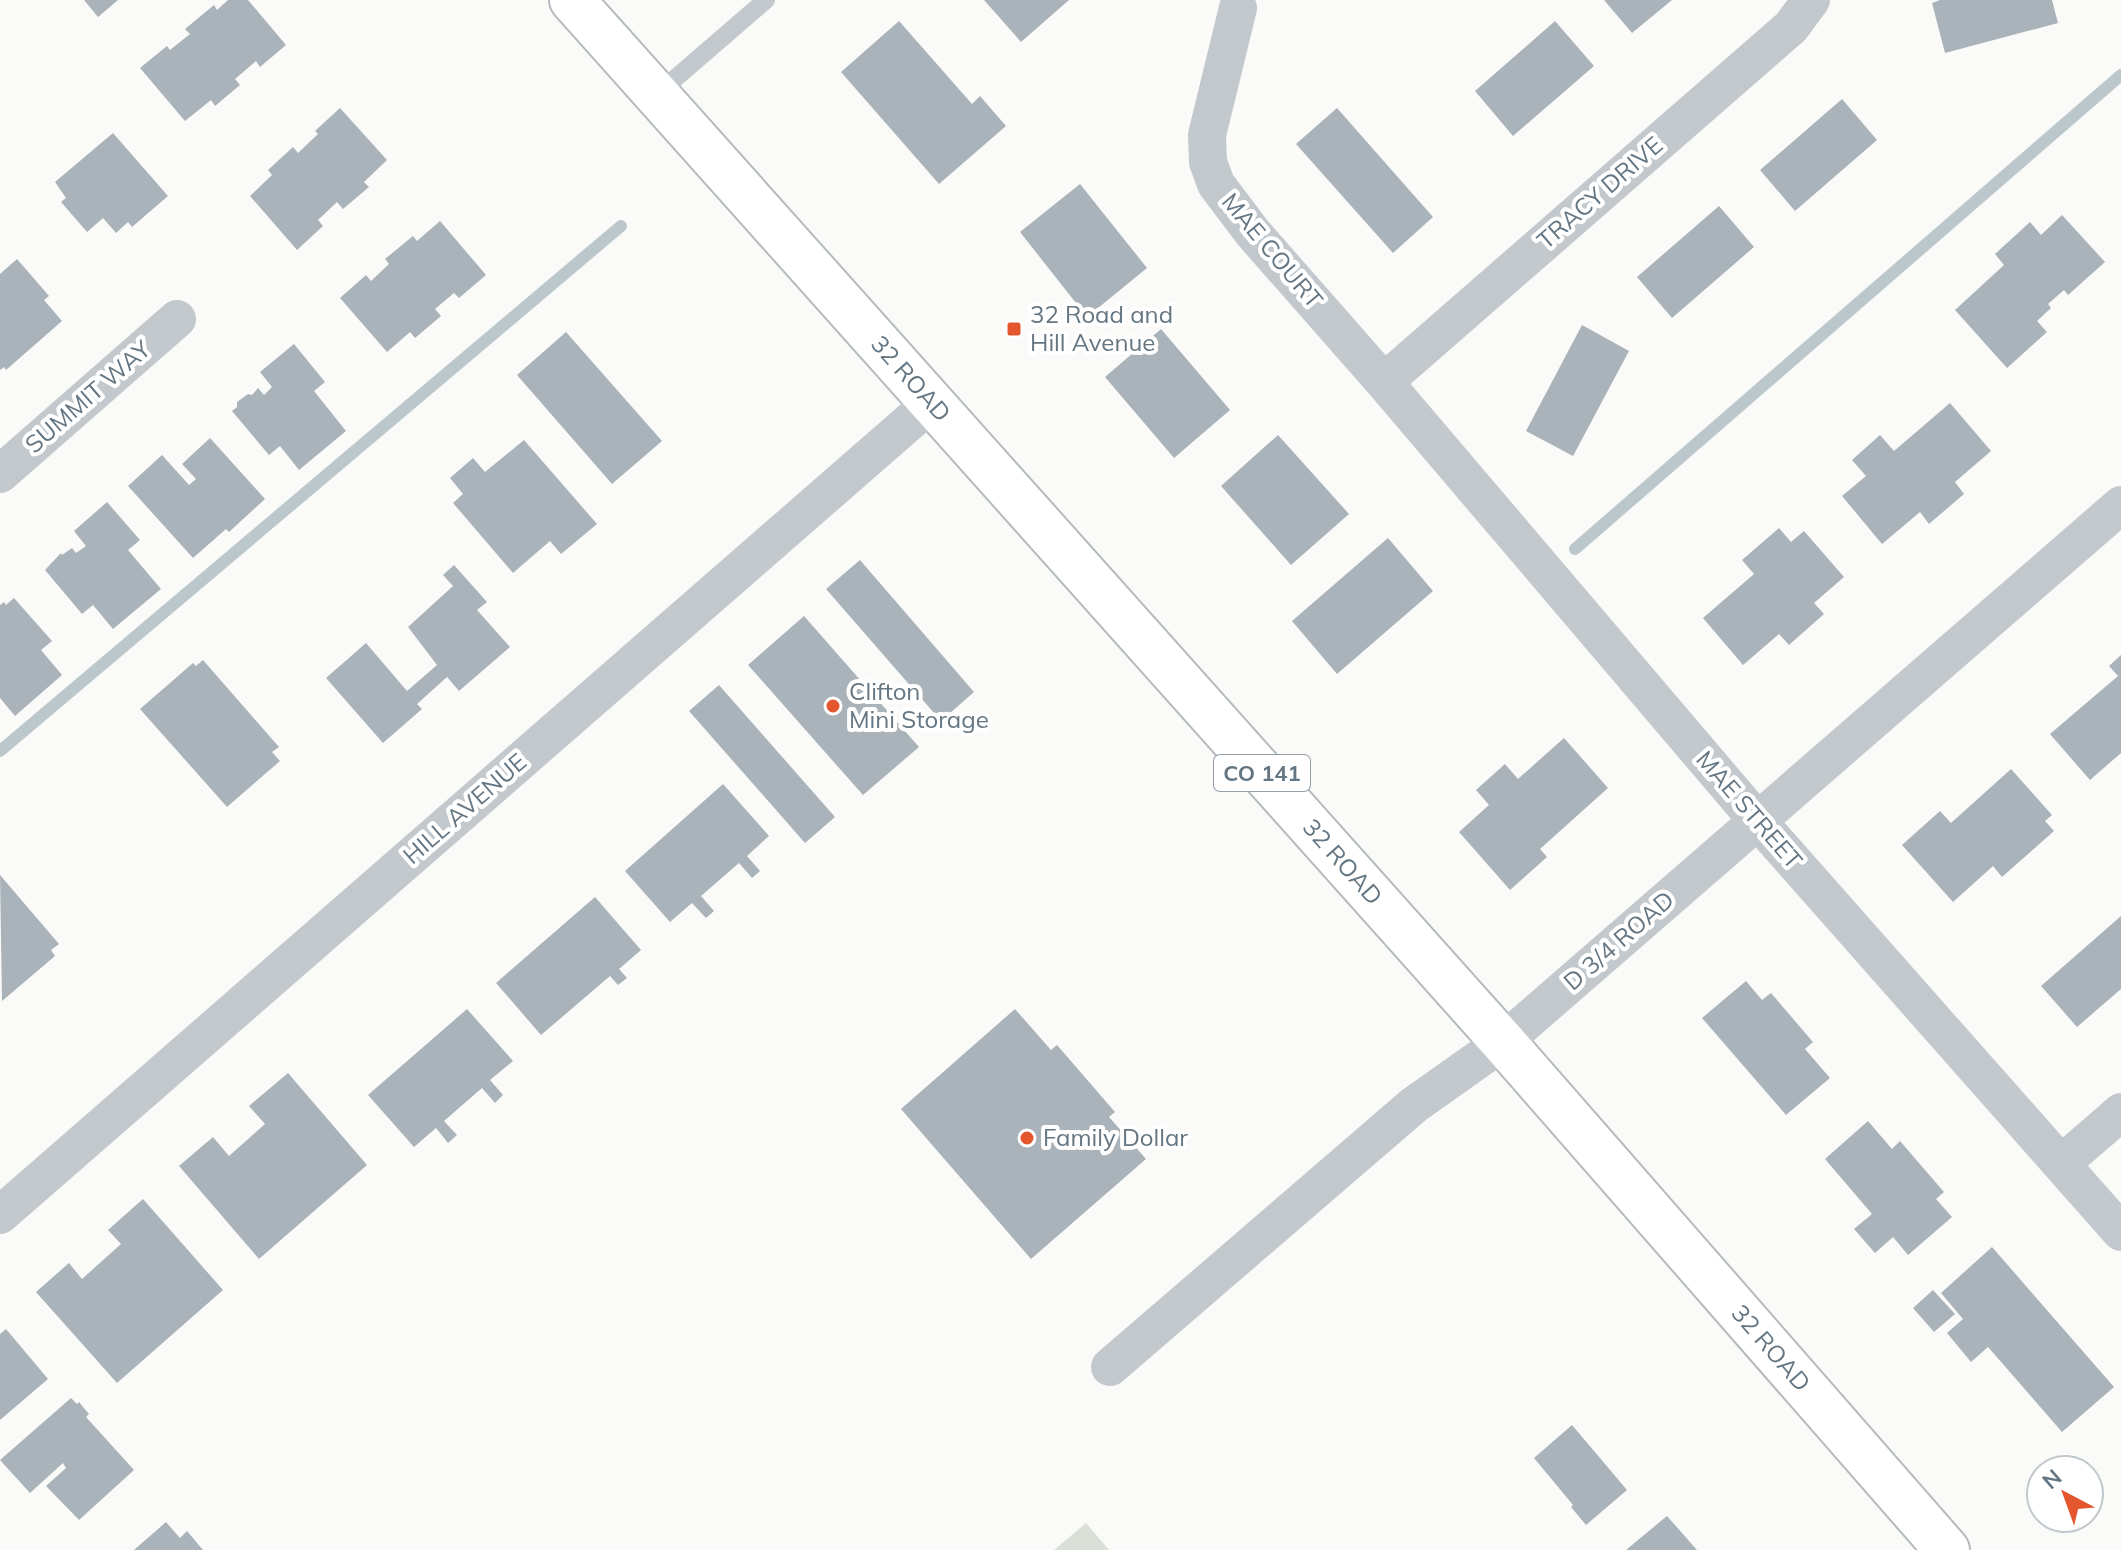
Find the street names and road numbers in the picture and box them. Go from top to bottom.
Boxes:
street label: TRACY DRIVE [1530,130,1668,255]
street label: MAE COURT [1216,187,1330,314]
street label: 32 ROAD [865,329,958,427]
street label: SUMMIT WAY [18,333,157,459]
street label: MAE STREET [1690,744,1810,875]
street label: HILL AVENUE [396,746,532,870]
road number: CO 141 [1214,755,1310,791]
street label: 32 ROAD [1297,812,1389,911]
street label: D 3/4 ROAD [1557,884,1680,996]
street label: 32 ROAD [1725,1298,1817,1397]

